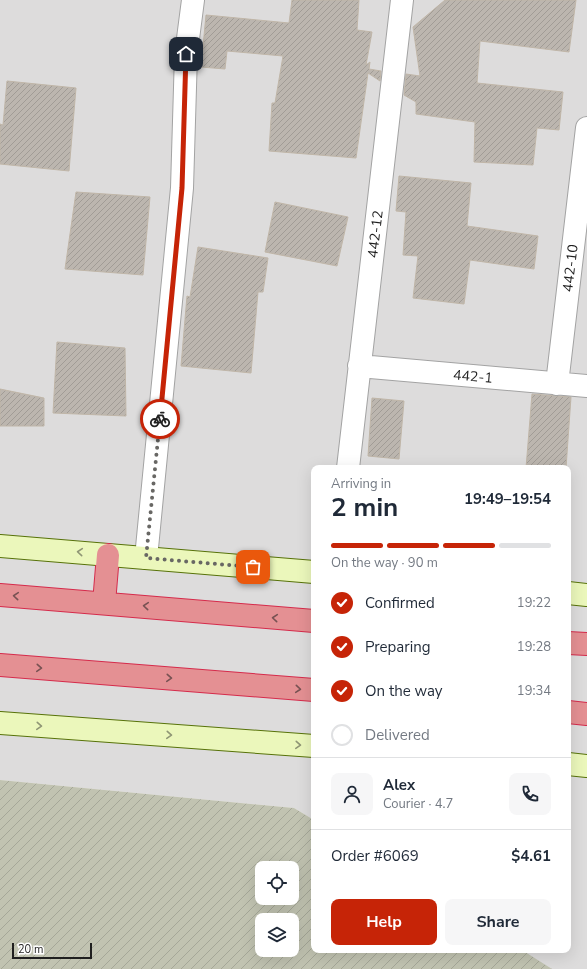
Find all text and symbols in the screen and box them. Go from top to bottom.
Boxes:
pin [169,37,203,71]
icon: home [175,43,197,65]
street label: 442-12 [363,209,388,259]
street label: 442-10 [558,243,583,293]
street label: 442-1 [452,365,493,388]
courier [140,399,180,439]
icon: bike [149,408,171,430]
text: Arriving in [331,475,391,493]
text: 19:49–19:54 [464,489,551,509]
text: 2 min [331,490,398,525]
one-way arrow [77,548,83,557]
pin [236,550,270,584]
text: On the way · 90 m [331,554,438,572]
icon: bag [242,556,264,578]
one-way arrow [13,591,19,600]
icon: check [331,592,353,614]
text: Confirmed [365,593,435,613]
text: 19:22 [517,594,551,612]
one-way arrow [143,602,149,611]
one-way arrow [272,613,278,622]
icon: check [331,636,353,658]
text: Preparing [365,637,430,657]
text: 19:28 [517,638,551,656]
one-way arrow [36,664,42,673]
one-way arrow [165,674,172,683]
icon: check [331,680,353,702]
text: On the way [365,681,443,701]
text: 19:34 [517,682,551,700]
one-way arrow [295,684,301,693]
one-way arrow [36,721,42,730]
text: Delivered [365,725,430,745]
one-way arrow [166,731,172,740]
one-way arrow [295,740,301,749]
button: person [331,773,373,815]
button: phone [509,773,551,815]
text: Alex [383,775,415,795]
text: Courier · 4.7 [383,795,453,813]
text: Order #6069 [331,846,419,866]
text: $4.61 [511,846,551,866]
map controls [255,861,299,957]
button: locate [255,861,299,905]
button: Help [331,899,437,945]
button: Share [445,899,551,945]
button: layers [255,913,299,957]
scale bar [12,941,92,960]
text: 20 m [18,942,43,957]

